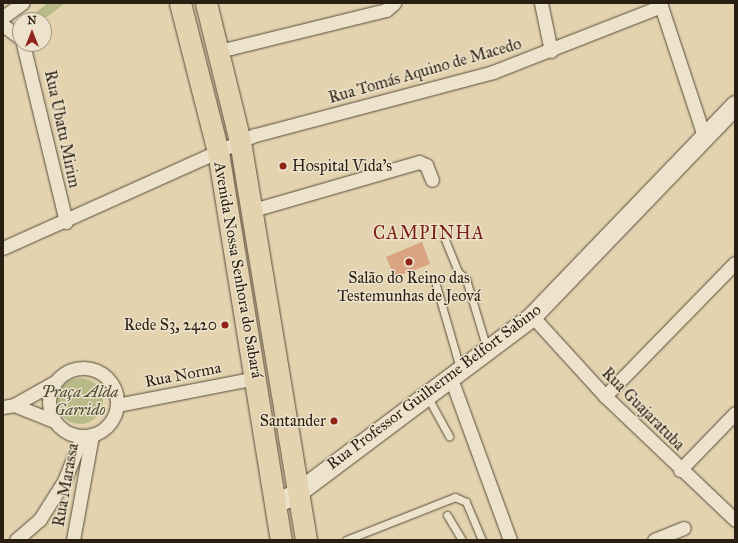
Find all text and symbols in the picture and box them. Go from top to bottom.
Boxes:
north arrow [12,12,52,52]
text: N [27,14,37,27]
street label: Rua Tomás Aquino de Macedo [326,34,524,108]
street label: Rua Ubatu Mirim [40,69,84,189]
place label: Hospital Vida's [292,156,392,176]
street label: Avenida Nossa Senhora do Sabará [209,160,267,380]
marker: Hospital Vida's [277,160,289,172]
district label: CAMPINHA [373,222,485,244]
marker: Salão do Reino das Testemunhas de Jeová [404,257,414,267]
place label: Salão do Reino das Testemunhas de Jeová [337,268,481,306]
street label: Rua Professor Guilherme Belfort Sabino [323,300,545,474]
place label: Rede S3, 2420 [124,315,217,335]
marker: Rede S3, 2420 [220,320,230,330]
street label: Rua Norma [143,358,223,392]
street label: Rua Guajaratuba [598,364,688,454]
park label: Praça Alda Garrido [42,382,118,420]
place label: Santander [260,411,326,431]
marker: Santander [329,416,339,426]
street label: Rua Marassa [49,442,83,528]

